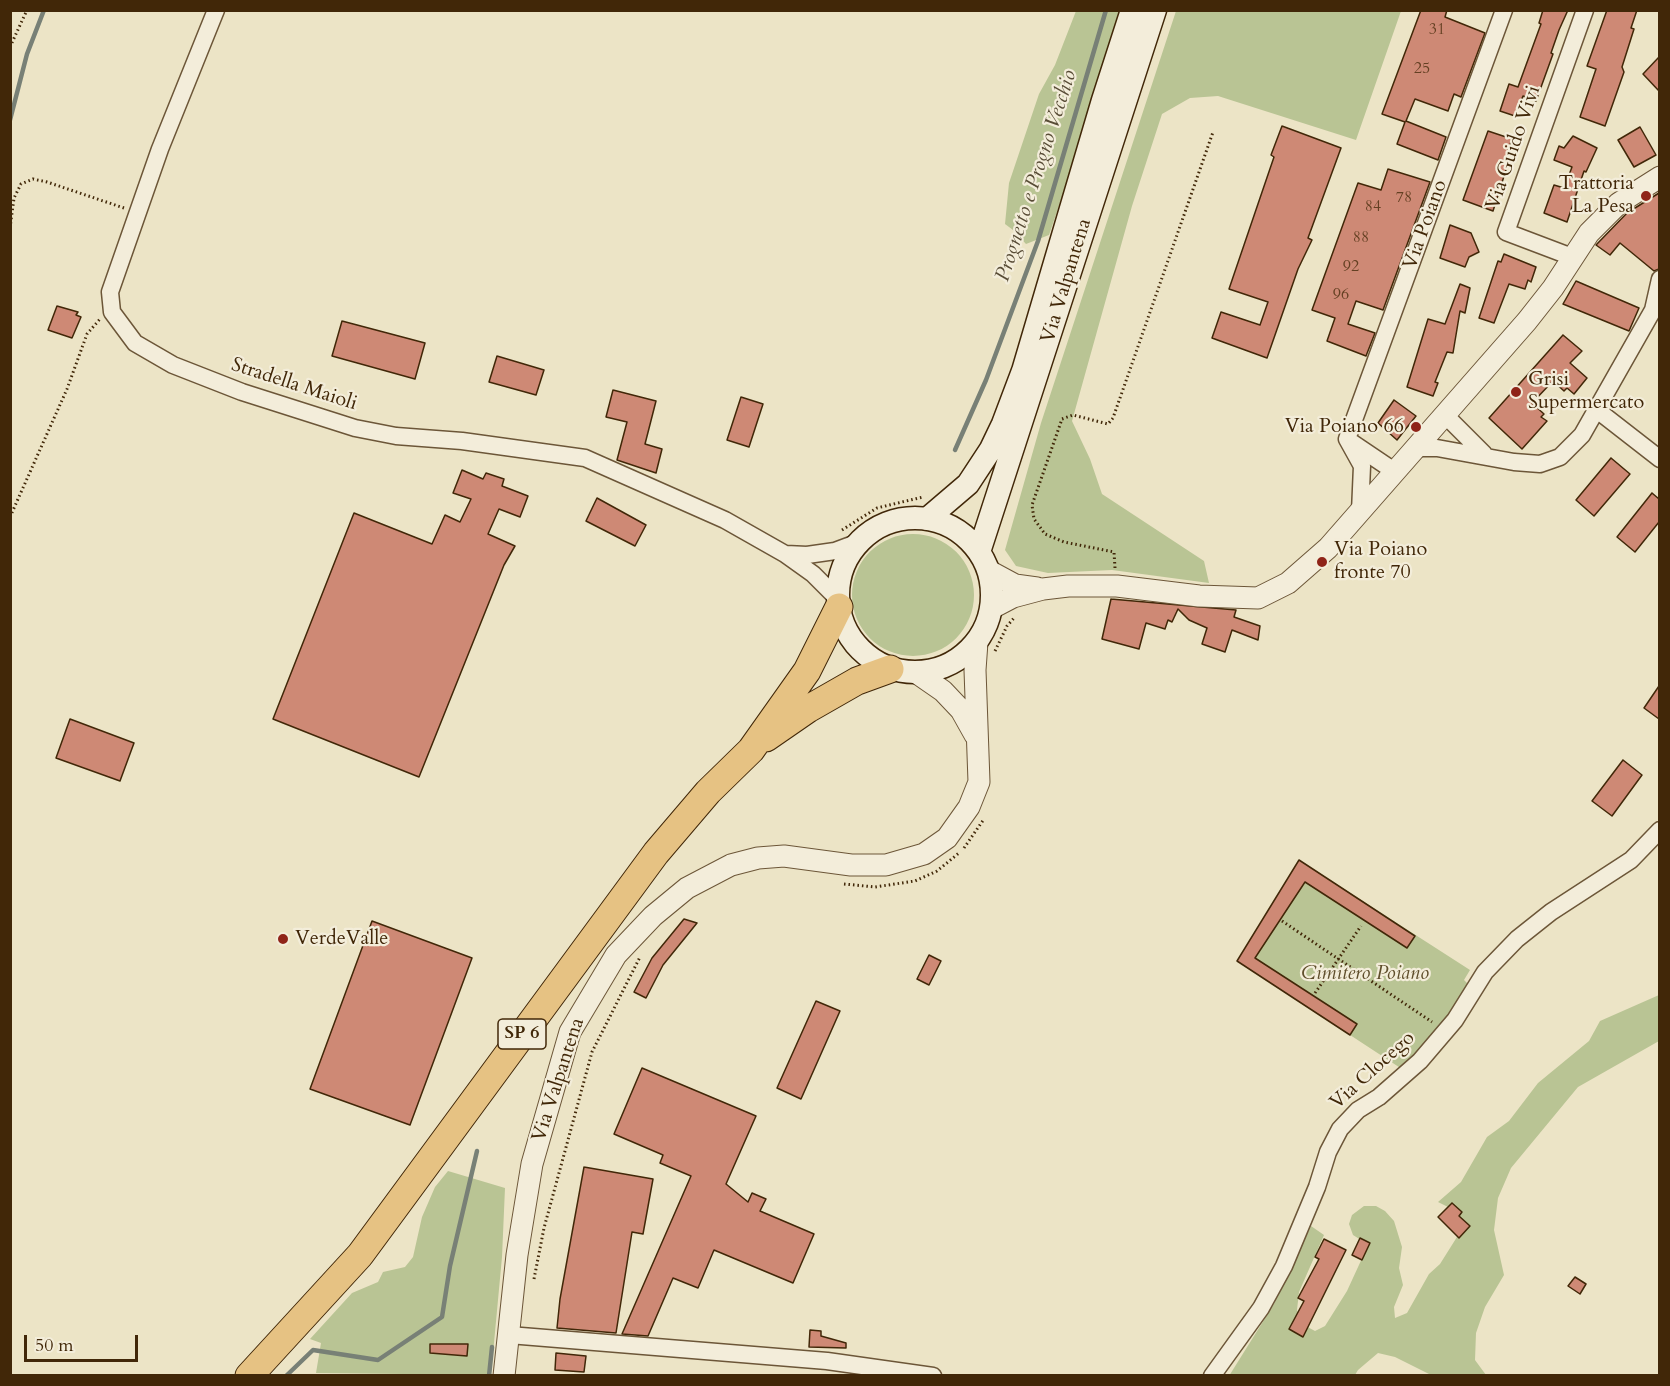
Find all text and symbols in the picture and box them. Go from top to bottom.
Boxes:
house number: 31 [1429,20,1445,40]
house number: 25 [1414,59,1430,79]
water label: Prognetto e Progno Vecchio [991,67,1083,285]
street label: Via Guido Vivi [1482,83,1546,213]
place label: Trattoria La Pesa [1558,172,1634,219]
street label: Via Poiano [1399,177,1453,273]
house number: 78 [1396,188,1412,208]
marker: Trattoria La Pesa [1639,189,1653,203]
house number: 84 [1365,197,1381,217]
street label: Via Valpantena [1037,216,1097,346]
house number: 88 [1353,228,1369,248]
house number: 92 [1343,257,1359,277]
house number: 96 [1333,285,1349,305]
street label: Stradella Maioli [228,353,360,417]
place label: Grisi Supermercato [1528,368,1644,415]
marker: Grisi Supermercato [1509,385,1523,399]
place label: Via Poiano 66 [1285,415,1404,439]
marker: Via Poiano 66 [1409,420,1423,434]
place label: Via Poiano fronte 70 [1334,538,1427,585]
marker: Via Poiano fronte 70 [1315,555,1329,569]
place label: VerdeValle [295,927,388,951]
marker: VerdeValle [276,932,290,946]
park label: Cimitero Poiano [1301,962,1429,986]
street label: Via Valpantena [528,1015,590,1145]
road number: SP 6 [498,1019,546,1049]
street label: Via Clocego [1326,1027,1420,1115]
scale bar [27,1323,141,1361]
text: 50 m [35,1333,74,1358]

